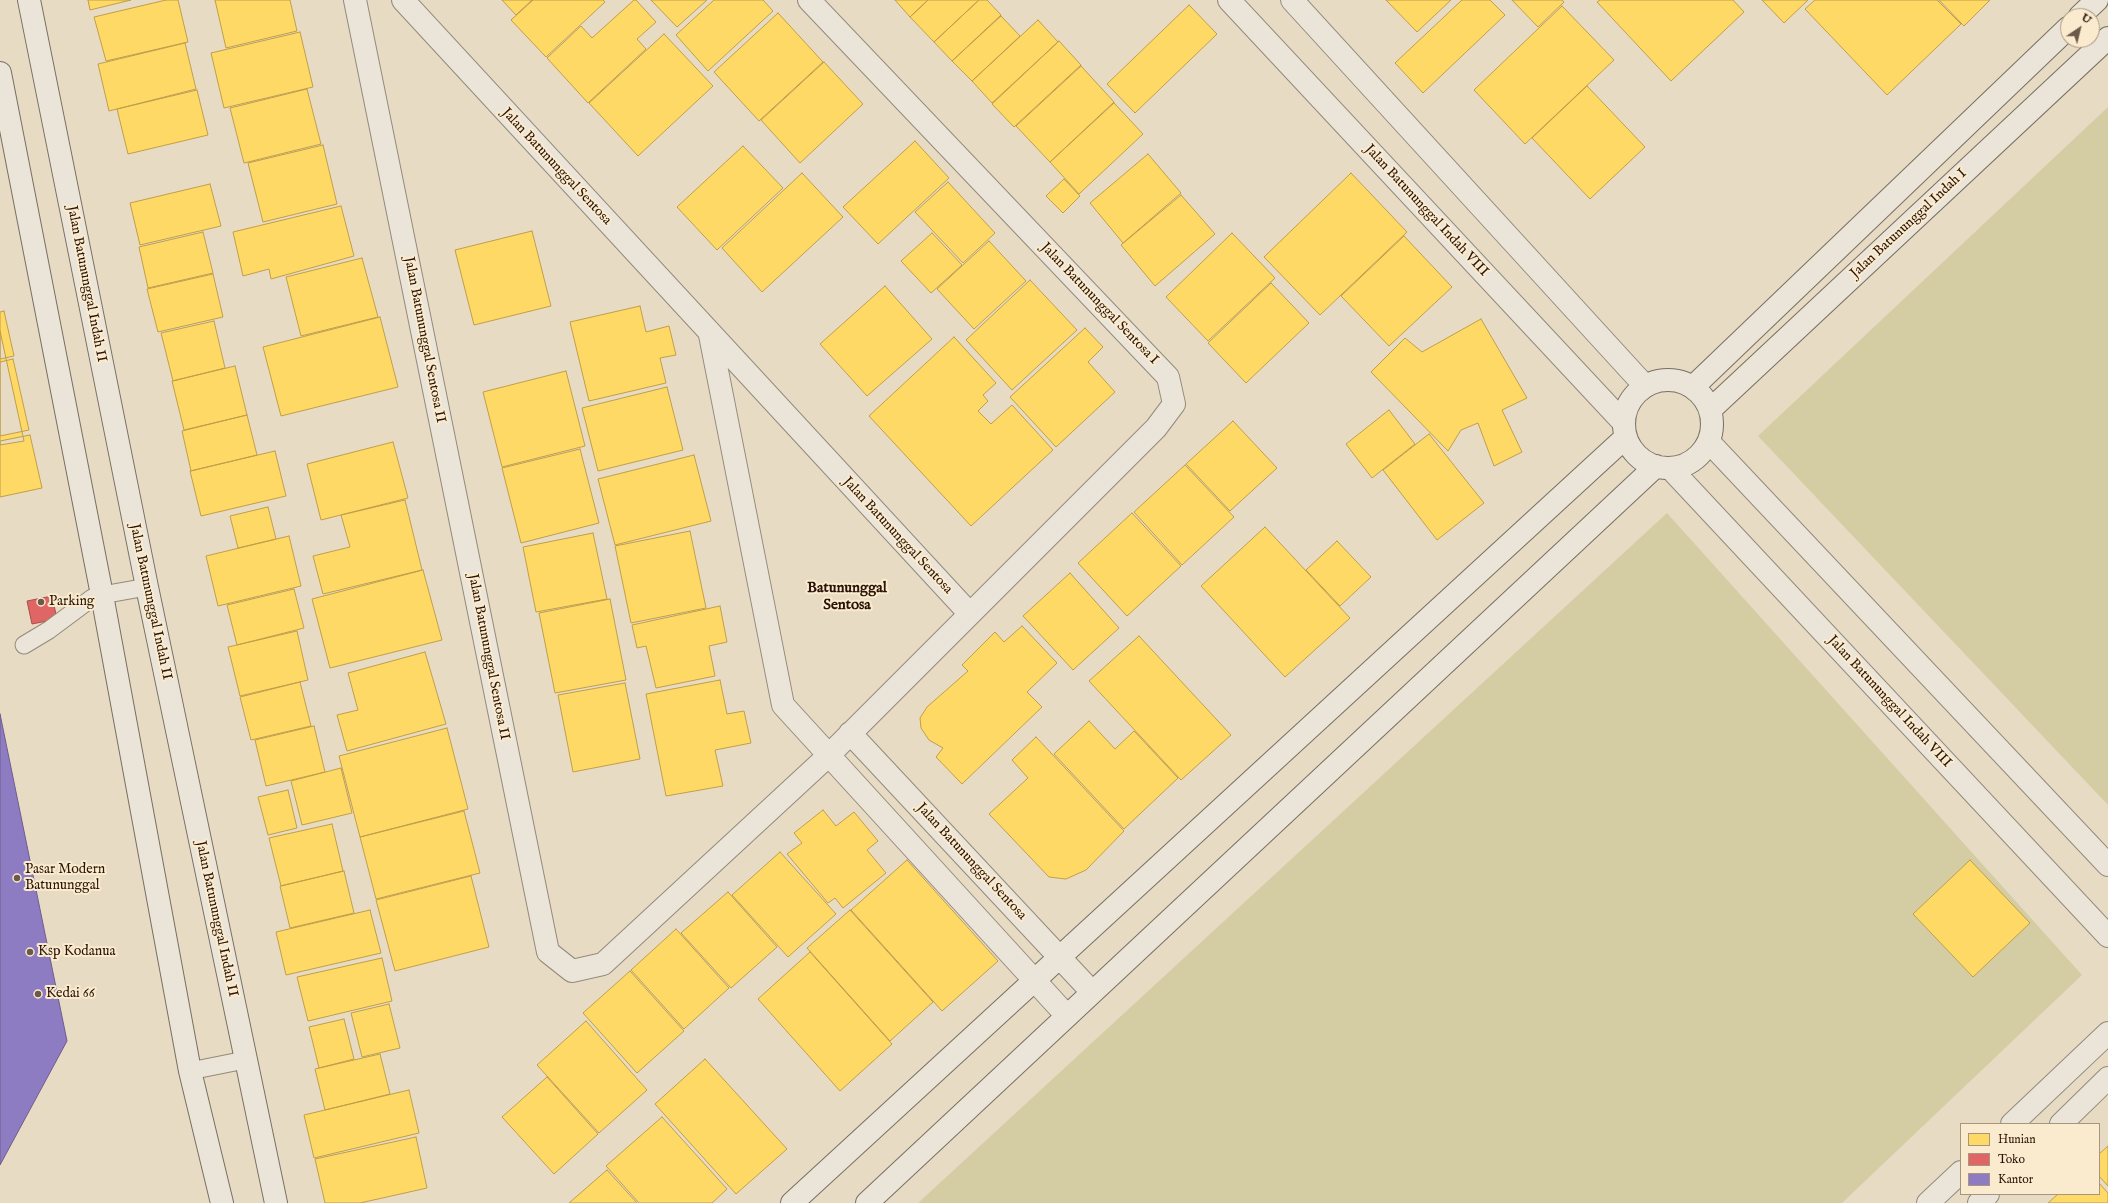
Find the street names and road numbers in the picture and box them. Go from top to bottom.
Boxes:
street label: Jalan Batununggal Sentosa [497,105,615,229]
street label: Jalan Batununggal Indah VIII [1360,142,1492,280]
street label: Jalan Batununggal Indah I [1847,166,1971,282]
street label: Jalan Batununggal Indah II [63,204,109,364]
street label: Jalan Batununggal Sentosa I [1036,240,1162,368]
street label: Jalan Batununggal Sentosa II [400,256,448,424]
street label: Jalan Batununggal Sentosa [838,474,956,598]
street label: Jalan Batununggal Indah II [125,523,175,681]
street label: Jalan Batununggal Sentosa II [464,573,512,741]
street label: Jalan Batununggal Indah VIII [1823,633,1955,771]
street label: Jalan Batununggal Sentosa [912,800,1030,924]
street label: Jalan Batununggal Indah II [191,840,241,998]

